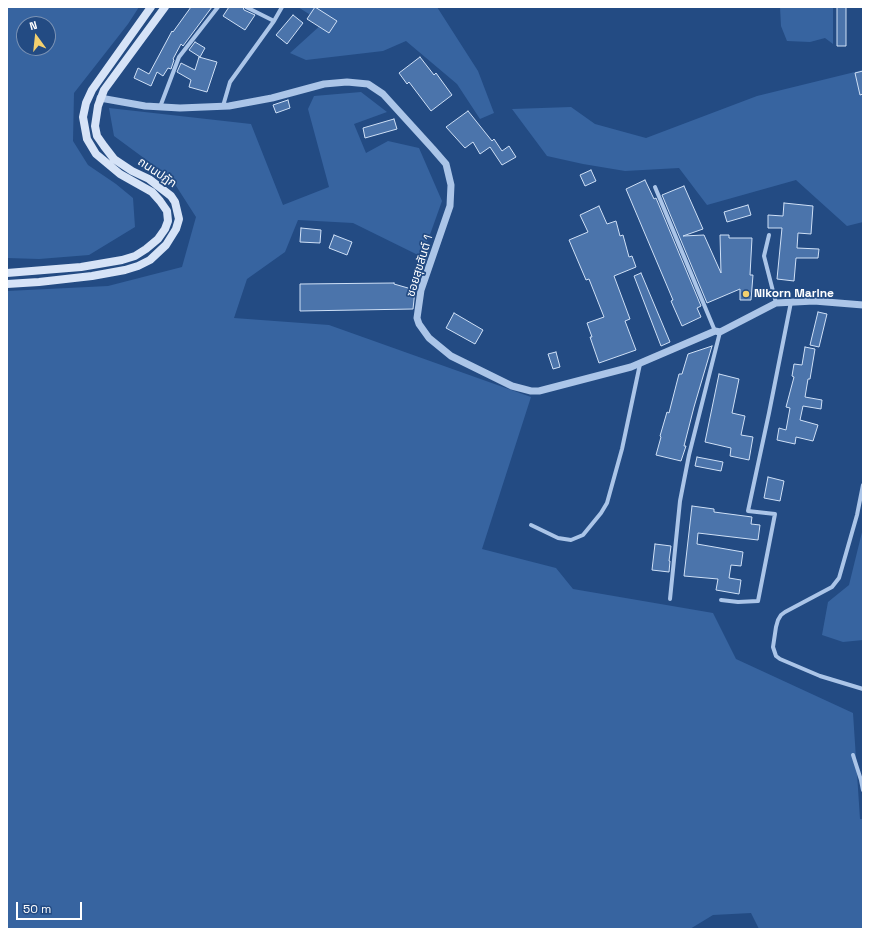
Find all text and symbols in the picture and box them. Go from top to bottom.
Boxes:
north arrow [16,16,56,56]
text: N [28,18,39,33]
street label: ถนนปฏัก [135,155,179,191]
street label: ซอยสุขสันต์ 1 [404,233,436,299]
place label: Nikorn Marine [754,287,834,301]
marker: Nikorn Marine [741,289,751,299]
scale bar [18,894,84,920]
text: 50 m [23,901,51,917]

